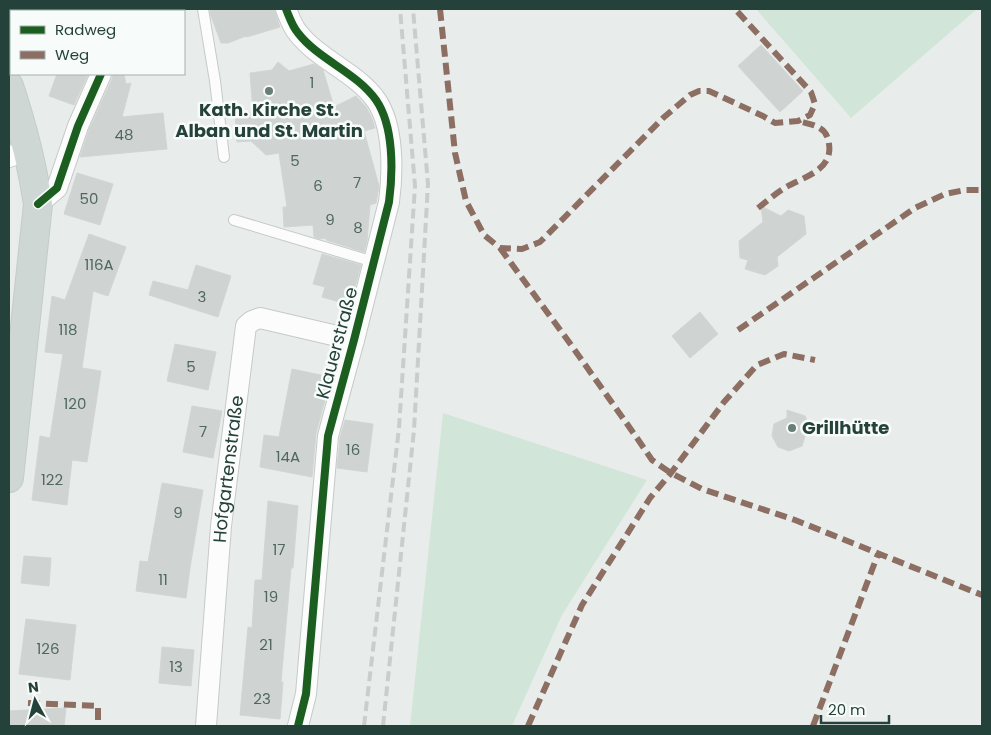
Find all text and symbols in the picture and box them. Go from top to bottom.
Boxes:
legend [10,10,185,75]
text: Radweg [55,19,116,40]
text: Weg [55,44,89,65]
house number: 1 [310,72,314,93]
marker: Kath. Kirche St. Alban und St. Martin [263,85,275,97]
place label: Kath. Kirche St. Alban und St. Martin [175,97,363,143]
house number: 48 [115,124,133,145]
house number: 5 [290,150,300,171]
house number: 7 [353,172,361,193]
house number: 6 [313,175,323,196]
house number: 50 [80,188,98,209]
house number: 9 [325,209,335,230]
house number: 8 [353,217,363,238]
house number: 116A [84,254,114,275]
street label: Klauerstraße [310,284,363,402]
house number: 3 [198,286,206,307]
house number: 118 [58,319,78,340]
house number: 5 [186,356,196,377]
house number: 120 [64,393,86,414]
street label: Hofgartenstraße [207,394,249,544]
place label: Grillhütte [802,415,889,440]
house number: 7 [199,421,207,442]
marker: Grillhütte [786,422,798,434]
house number: 16 [346,439,360,460]
house number: 14A [276,446,300,467]
house number: 122 [41,469,63,490]
house number: 9 [173,502,183,523]
house number: 17 [273,539,286,560]
house number: 11 [158,569,168,590]
house number: 19 [264,586,278,607]
house number: 21 [259,634,273,655]
house number: 126 [37,638,59,659]
house number: 13 [169,656,183,677]
north arrow [10,675,60,725]
text: N [27,677,40,698]
house number: 23 [253,688,271,709]
scale bar [821,692,888,724]
text: 20 m [828,699,866,720]

